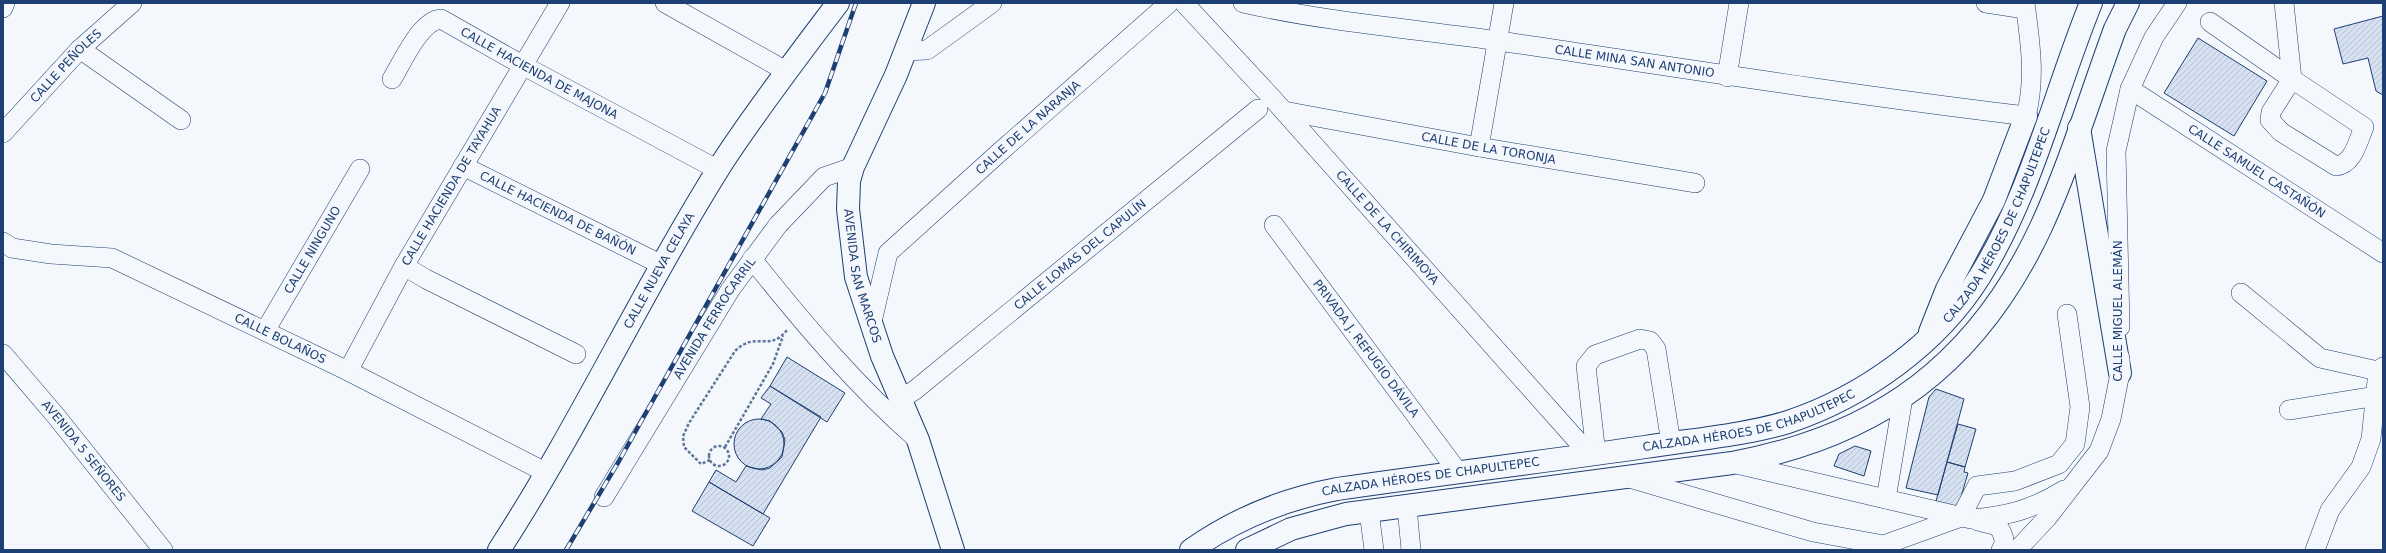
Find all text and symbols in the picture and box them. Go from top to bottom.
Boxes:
street label: CALLE HACIENDA DE MAJONA [458,25,621,122]
street label: CALLE PEÑOLES [27,26,104,106]
street label: CALLE MINA SAN ANTONIO [1554,42,1715,80]
street label: CALLE DE LA NARANJA [973,77,1084,177]
street label: CALLE HACIENDA DE TAYAHUA [399,103,505,268]
street label: CALLE SAMUEL CASTAÑÓN [2185,121,2328,221]
street label: CALZADA HÉROES DE CHAPULTEPEC [1940,126,2053,326]
street label: CALLE DE LA TORONJA [1420,130,1558,167]
street label: CALLE DE LA CHIRIMOYA [1333,168,1442,288]
street label: CALLE HACIENDA DE BAÑÓN [478,169,638,258]
street label: CALLE LOMAS DEL CAPULÍN [1011,197,1149,313]
street label: CALLE NINGUNO [281,203,344,296]
street label: AVENIDA SAN MARCOS [841,208,884,345]
street label: CALLE NUEVA CELAYA [621,209,698,331]
street label: CALLE MIGUEL ALEMÁN [2110,240,2125,382]
street label: AVENIDA FERROCARRIL [671,255,759,381]
street label: PRIVADA J. REFUGIO DÁVILA [1310,277,1422,421]
street label: CALLE BOLAÑOS [232,311,328,367]
street label: CALZADA HÉROES DE CHAPULTEPEC [1642,387,1857,454]
street label: AVENIDA 5 SEÑORES [39,398,128,504]
street label: CALZADA HÉROES DE CHAPULTEPEC [1320,455,1540,499]

